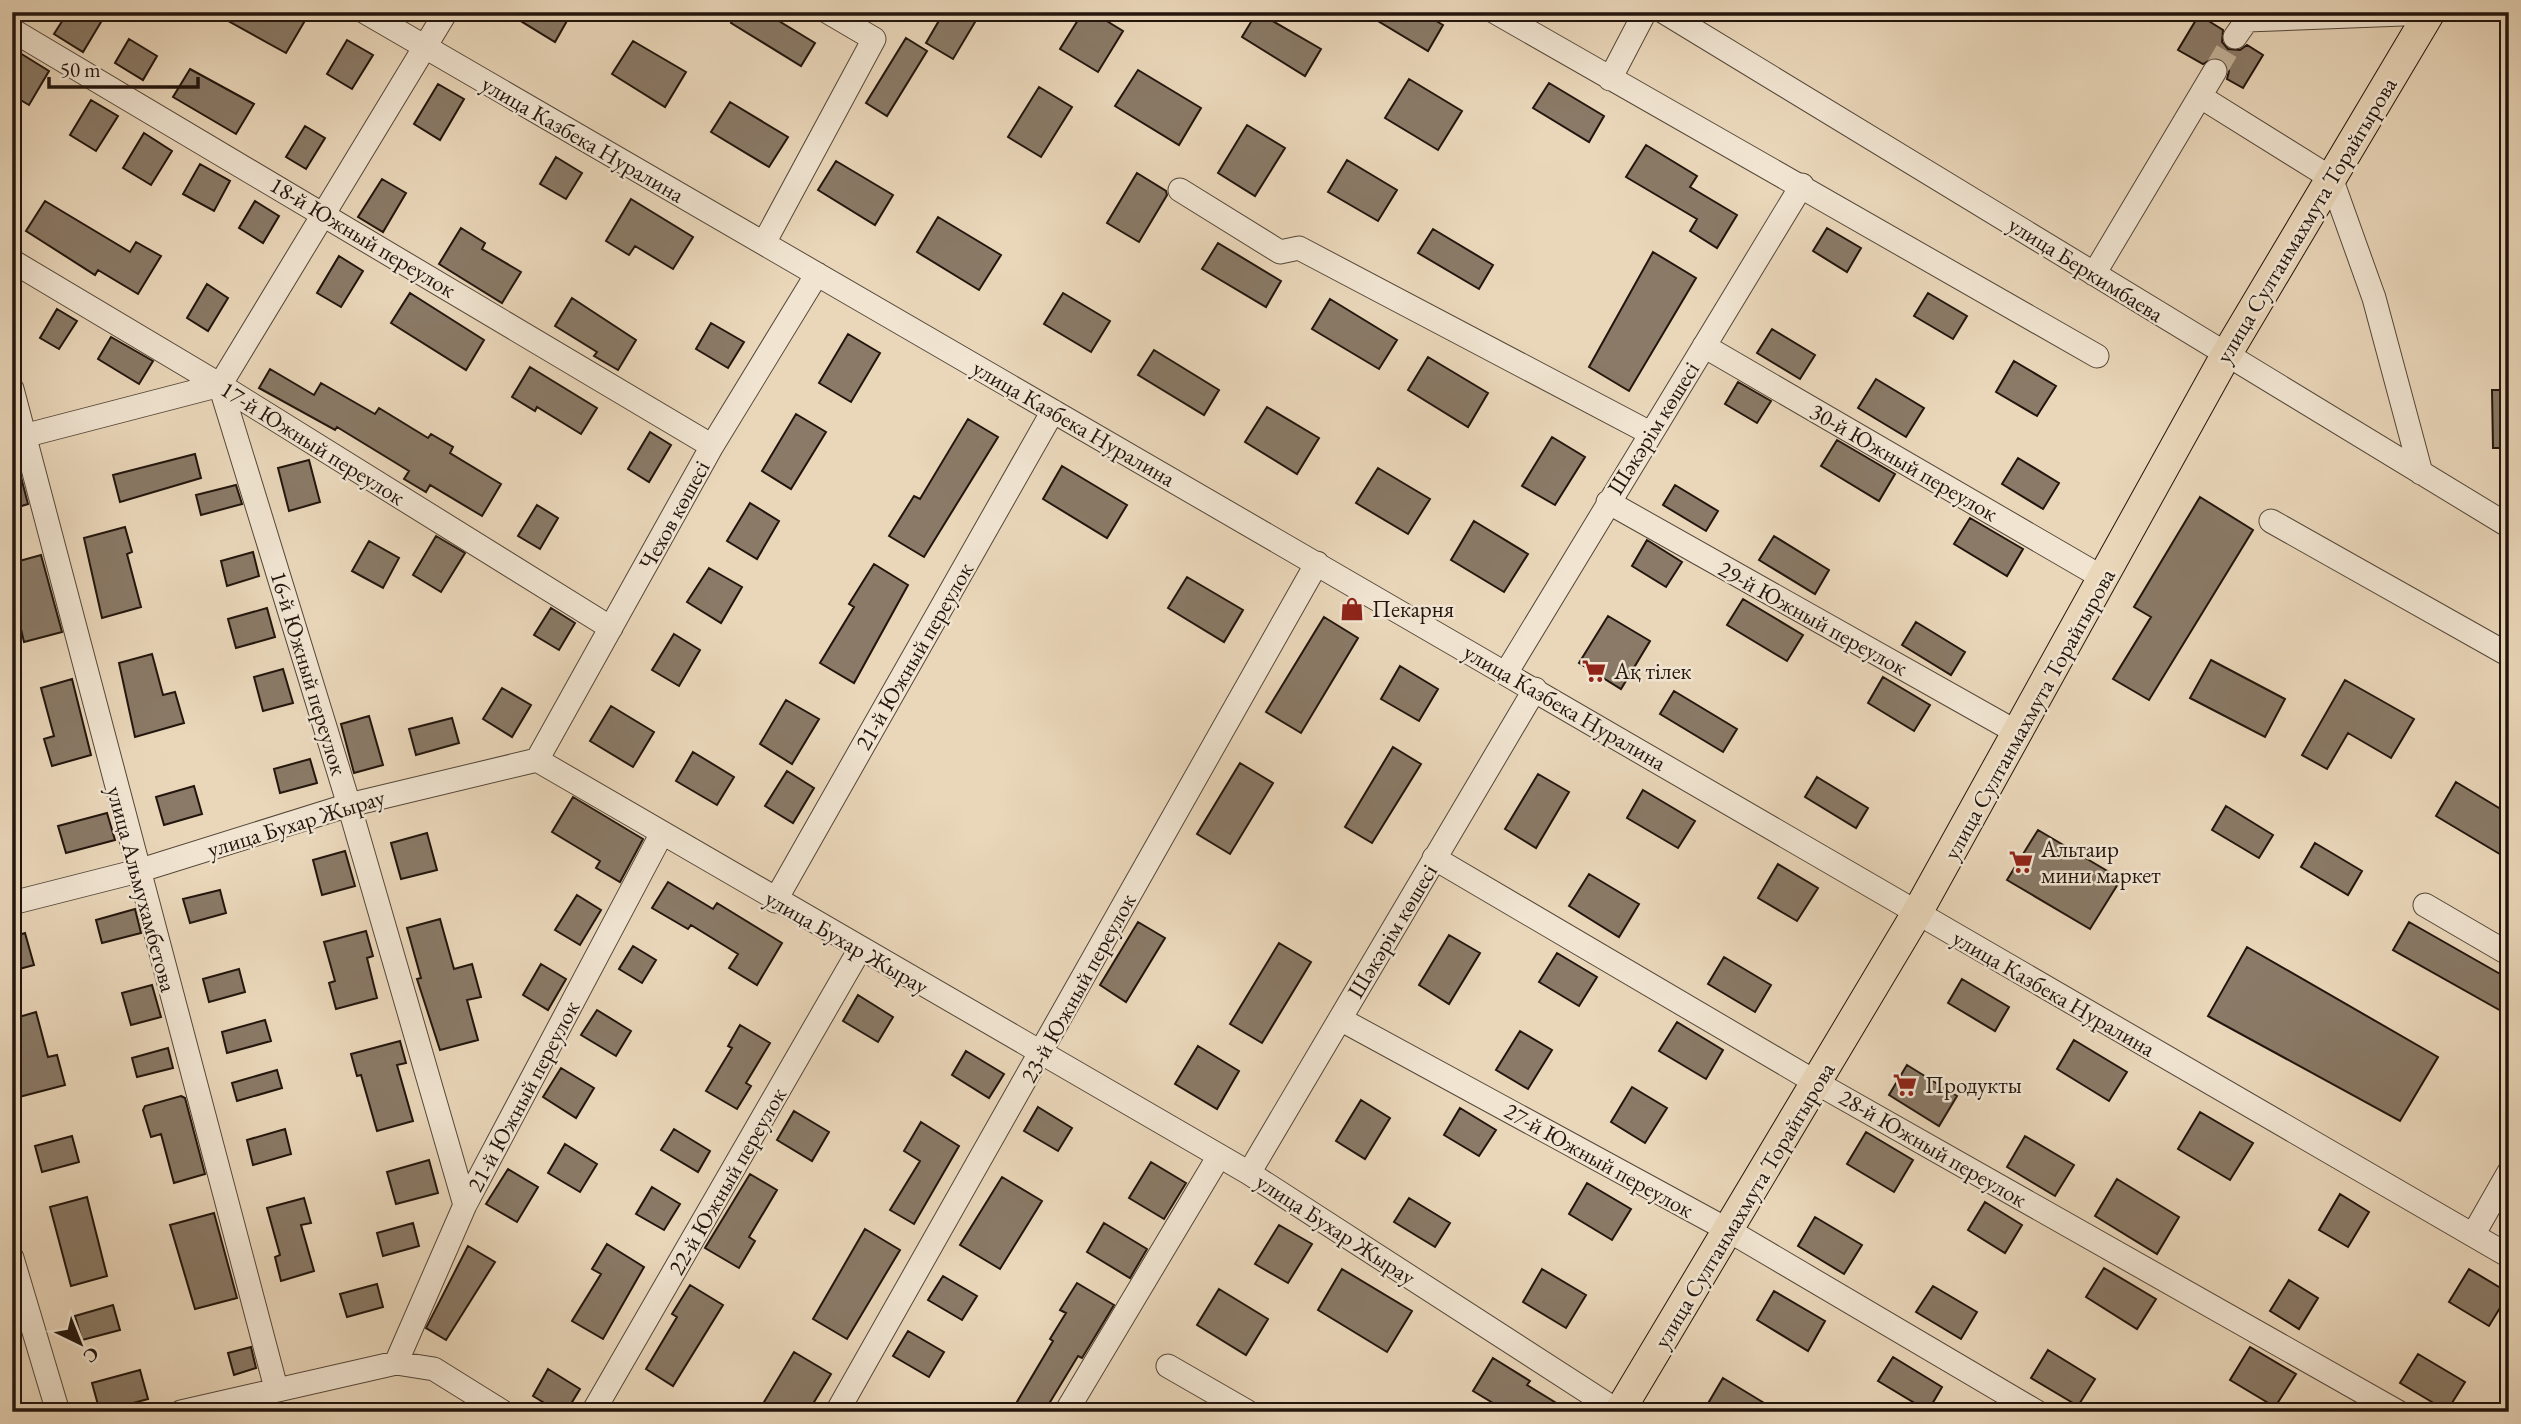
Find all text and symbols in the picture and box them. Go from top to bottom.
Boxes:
scale bar [49,46,198,90]
text: 50 m [60,56,101,83]
street label: улица Казбека Нуралина [476,69,690,210]
street label: улица Султанмахмута Торайгырова [2209,71,2404,369]
street label: 18-й Южный переулок [264,170,462,304]
street label: улица Беркимбаева [2003,209,2170,329]
street label: улица Казбека Нуралина [967,353,1181,494]
street label: Шәкәрім көшесі [1600,356,1706,500]
street label: 17-й Южный переулок [215,374,411,512]
street label: 30-й Южный переулок [1805,396,2003,528]
street label: Чехов көшесі [632,455,717,575]
street label: 29-й Южный переулок [1713,553,1913,683]
street label: 21-й Южный переулок [848,557,980,755]
street label: улица Султанмахмута Торайгырова [1936,562,2122,865]
street label: 16-й Южный переулок [264,567,354,779]
place label: Пекарня [1372,594,1454,624]
shop icon: Пекарня [1338,595,1366,623]
street label: улица Казбека Нуралина [1458,637,1672,778]
place label: Ақ тілек [1613,656,1692,686]
supermarket icon: Ақ тілек [1580,657,1608,685]
street label: улица Бухар Жырау [203,781,389,864]
street label: улица Альмухамбетова [100,783,184,996]
place label: Альтаир мини маркет [2040,834,2161,890]
supermarket icon: Альтаир мини маркет [2007,848,2035,876]
street label: Шәкәрім көшесі [1340,858,1444,1004]
street label: улица Бухар Жырау [760,883,935,1002]
street label: 23-й Южный переулок [1013,888,1143,1088]
street label: улица Казбека Нуралина [1947,923,2161,1064]
street label: 21-й Южный переулок [460,995,586,1197]
street label: улица Султанмахмута Торайгырова [1647,1056,1842,1354]
place label: Продукты [1925,1070,2022,1100]
supermarket icon: Продукты [1891,1071,1919,1099]
street label: 22-й Южный переулок [661,1082,793,1280]
street label: 28-й Южный переулок [1834,1082,2032,1214]
street label: 27-й Южный переулок [1499,1095,1699,1225]
street label: улица Бухар Жырау [1251,1166,1422,1292]
north arrow [46,1308,116,1378]
text: С [78,1341,105,1369]

